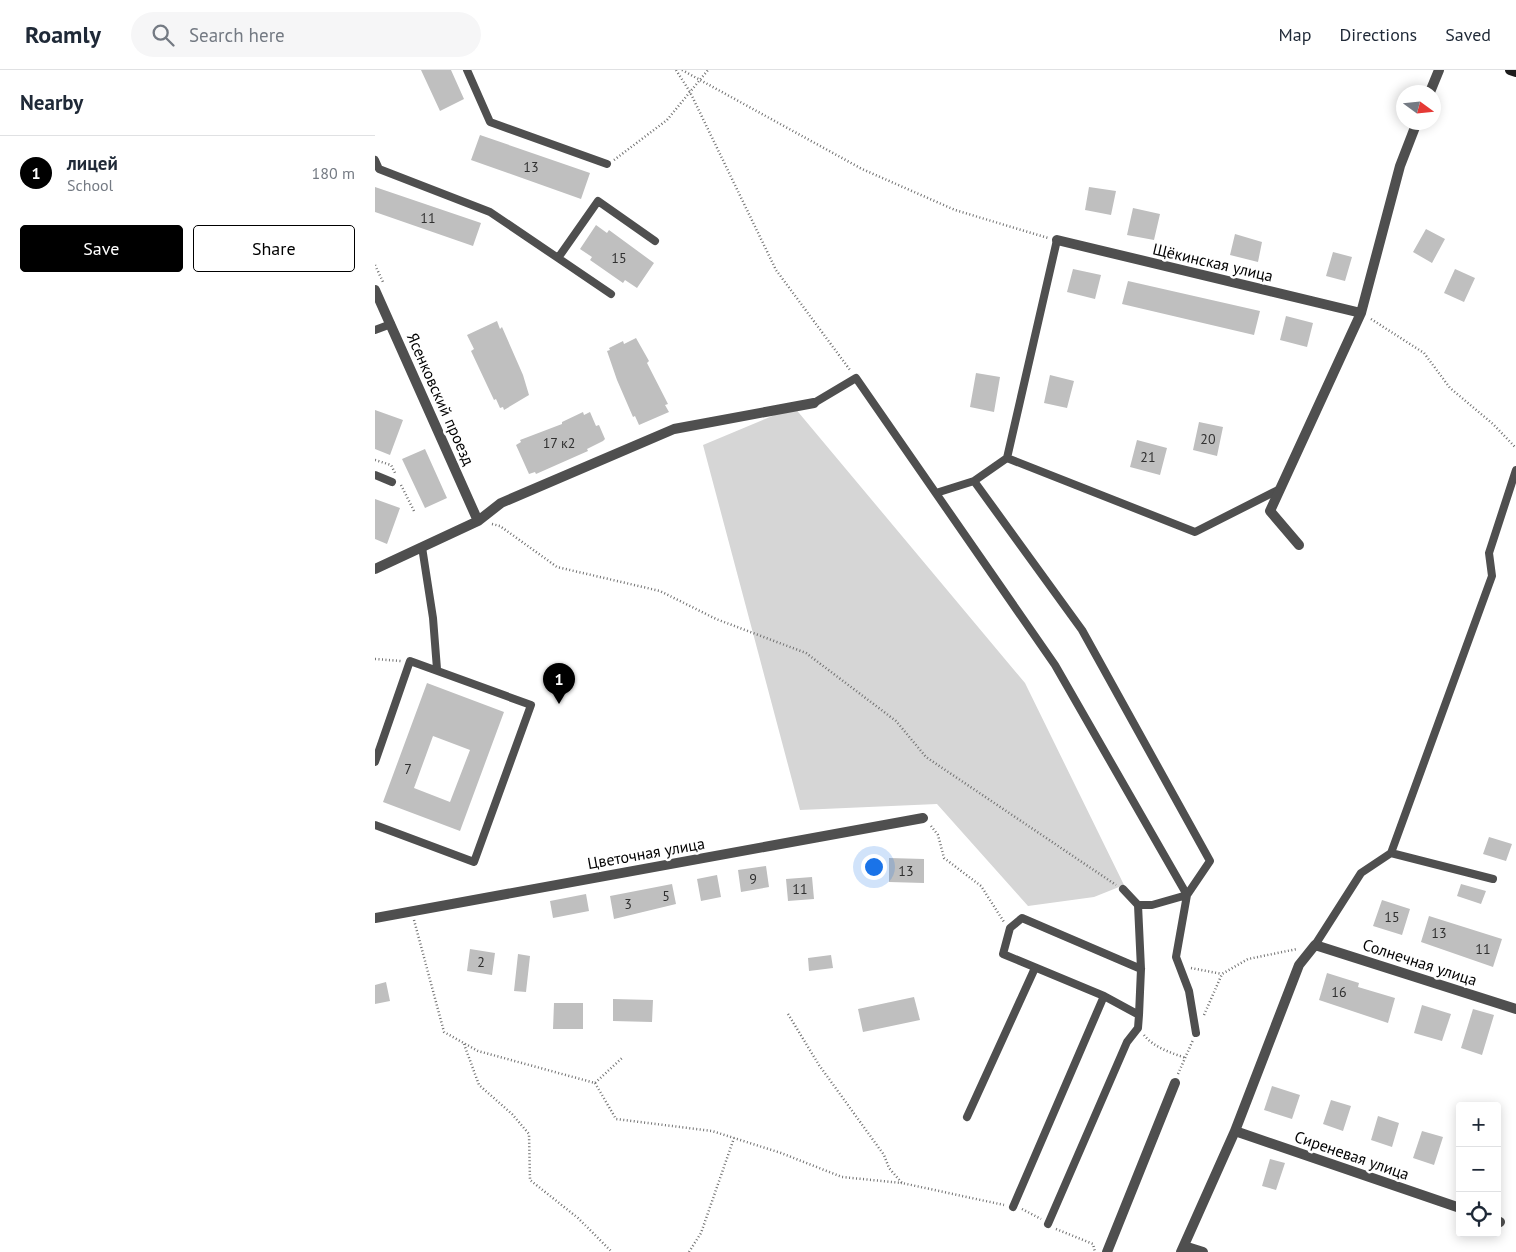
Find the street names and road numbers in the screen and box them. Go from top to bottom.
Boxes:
street label: Щёкинская улица [1151,238,1275,286]
street label: Ясенковский проезд [403,330,479,469]
street label: Цветочная улица [586,833,706,873]
street label: Солнечная улица [1360,934,1480,990]
street label: Сиреневая улица [1292,1126,1412,1184]

